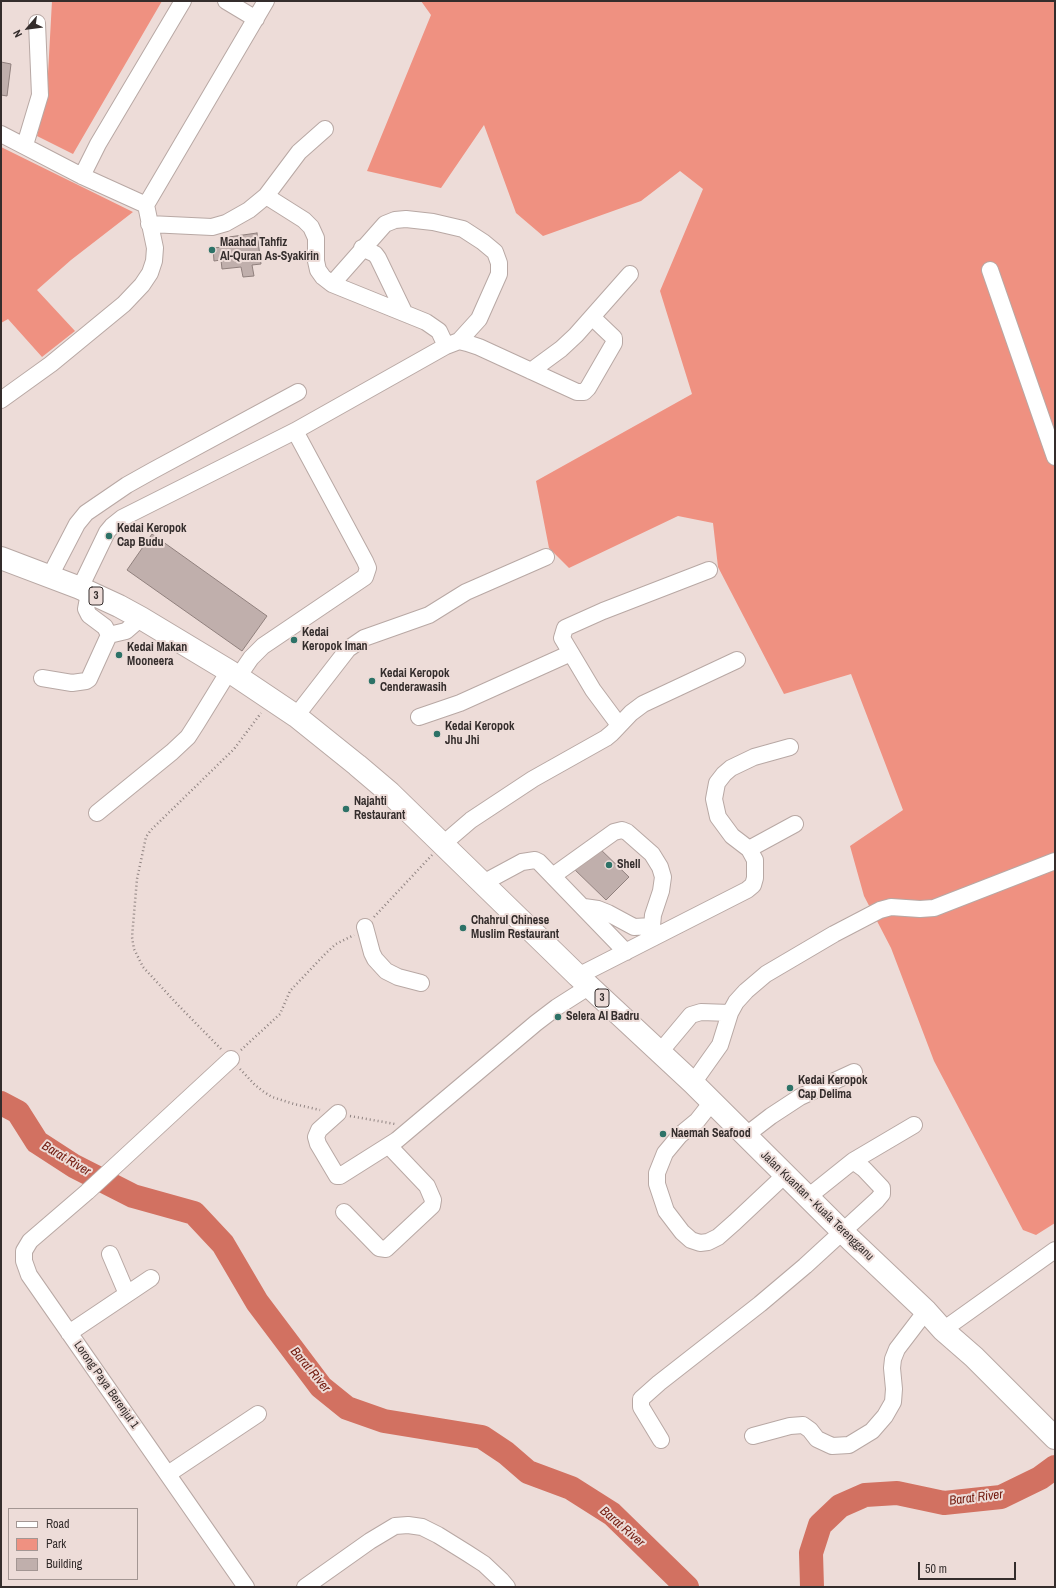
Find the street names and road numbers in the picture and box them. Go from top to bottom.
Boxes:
road number: 3 [89,587,103,605]
road number: 3 [595,989,609,1007]
street label: Jalan Kuantan - Kuala Terengganu [757,1148,877,1264]
street label: Lorong Paya Berenjut 1 [70,1339,142,1431]

